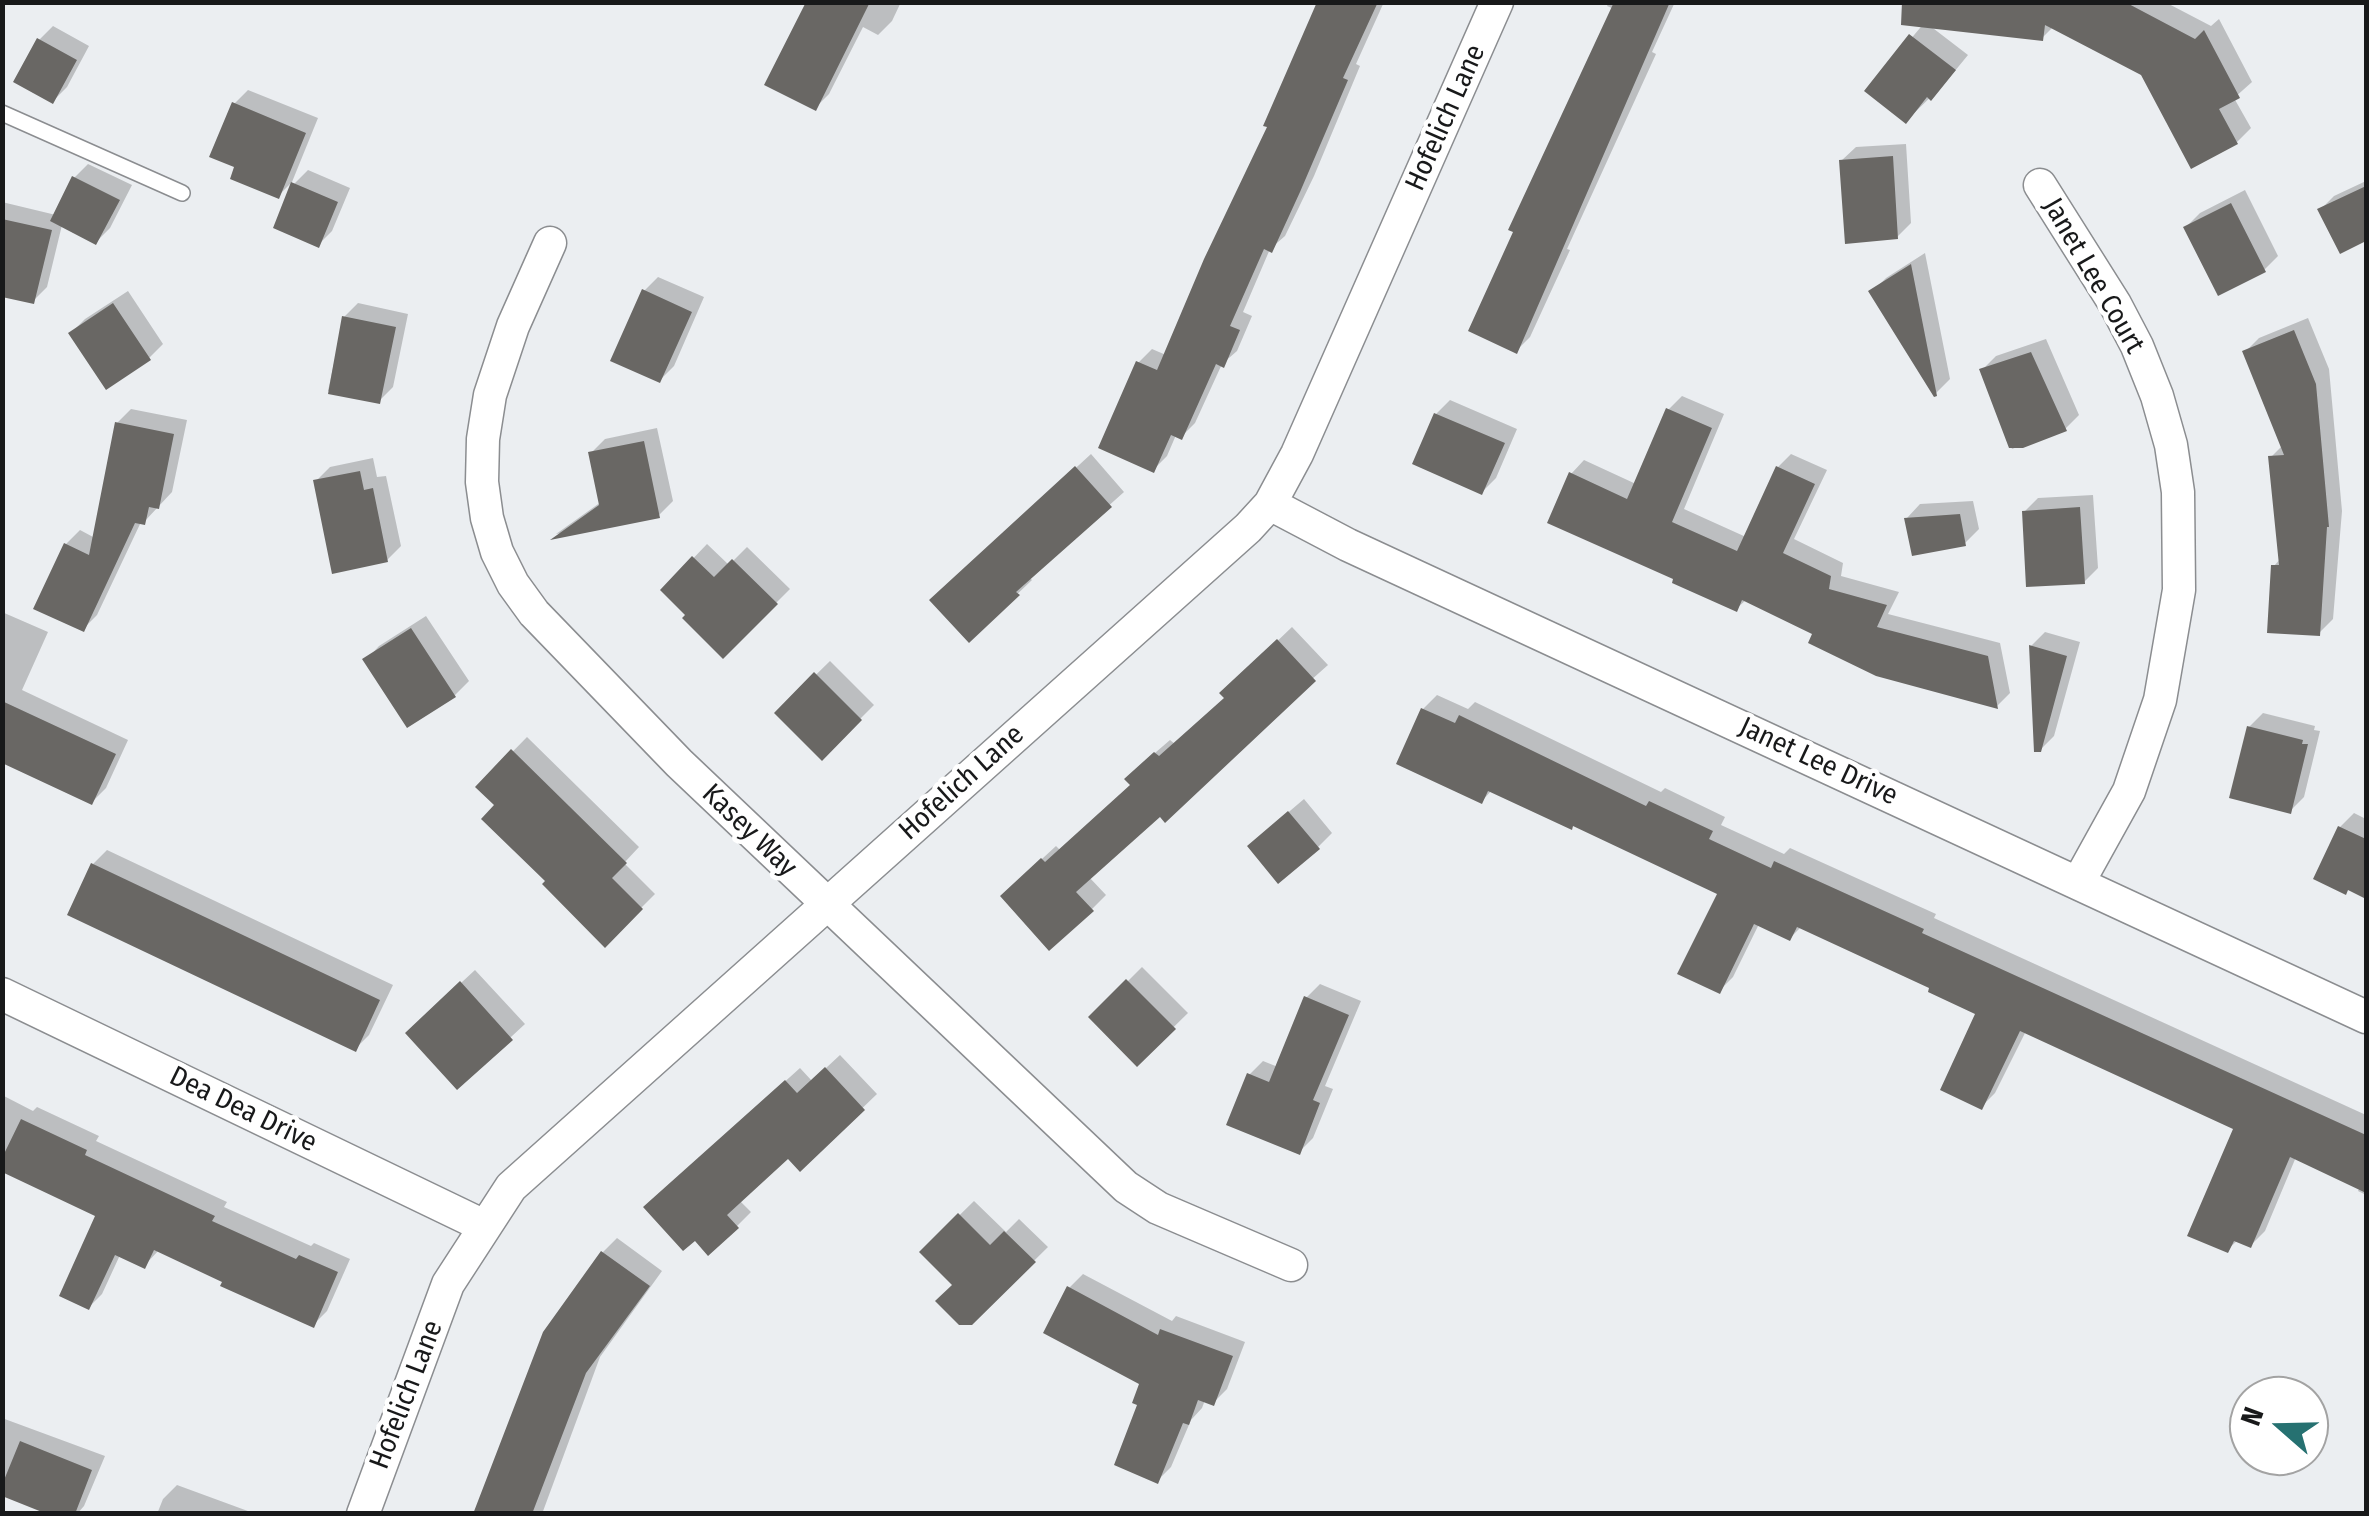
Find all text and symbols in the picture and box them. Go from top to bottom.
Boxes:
street label: Hofelich Lane [1399,40,1493,196]
street label: Janet Lee Court [2035,192,2151,360]
street label: Janet Lee Drive [1733,711,1903,813]
street label: Hofelich Lane [893,718,1031,848]
street label: Kasey Way [695,778,803,884]
street label: Dea Dea Drive [164,1060,322,1160]
street label: Hofelich Lane [363,1316,451,1474]
north arrow [2229,1376,2329,1476]
text: N [2234,1403,2271,1430]

